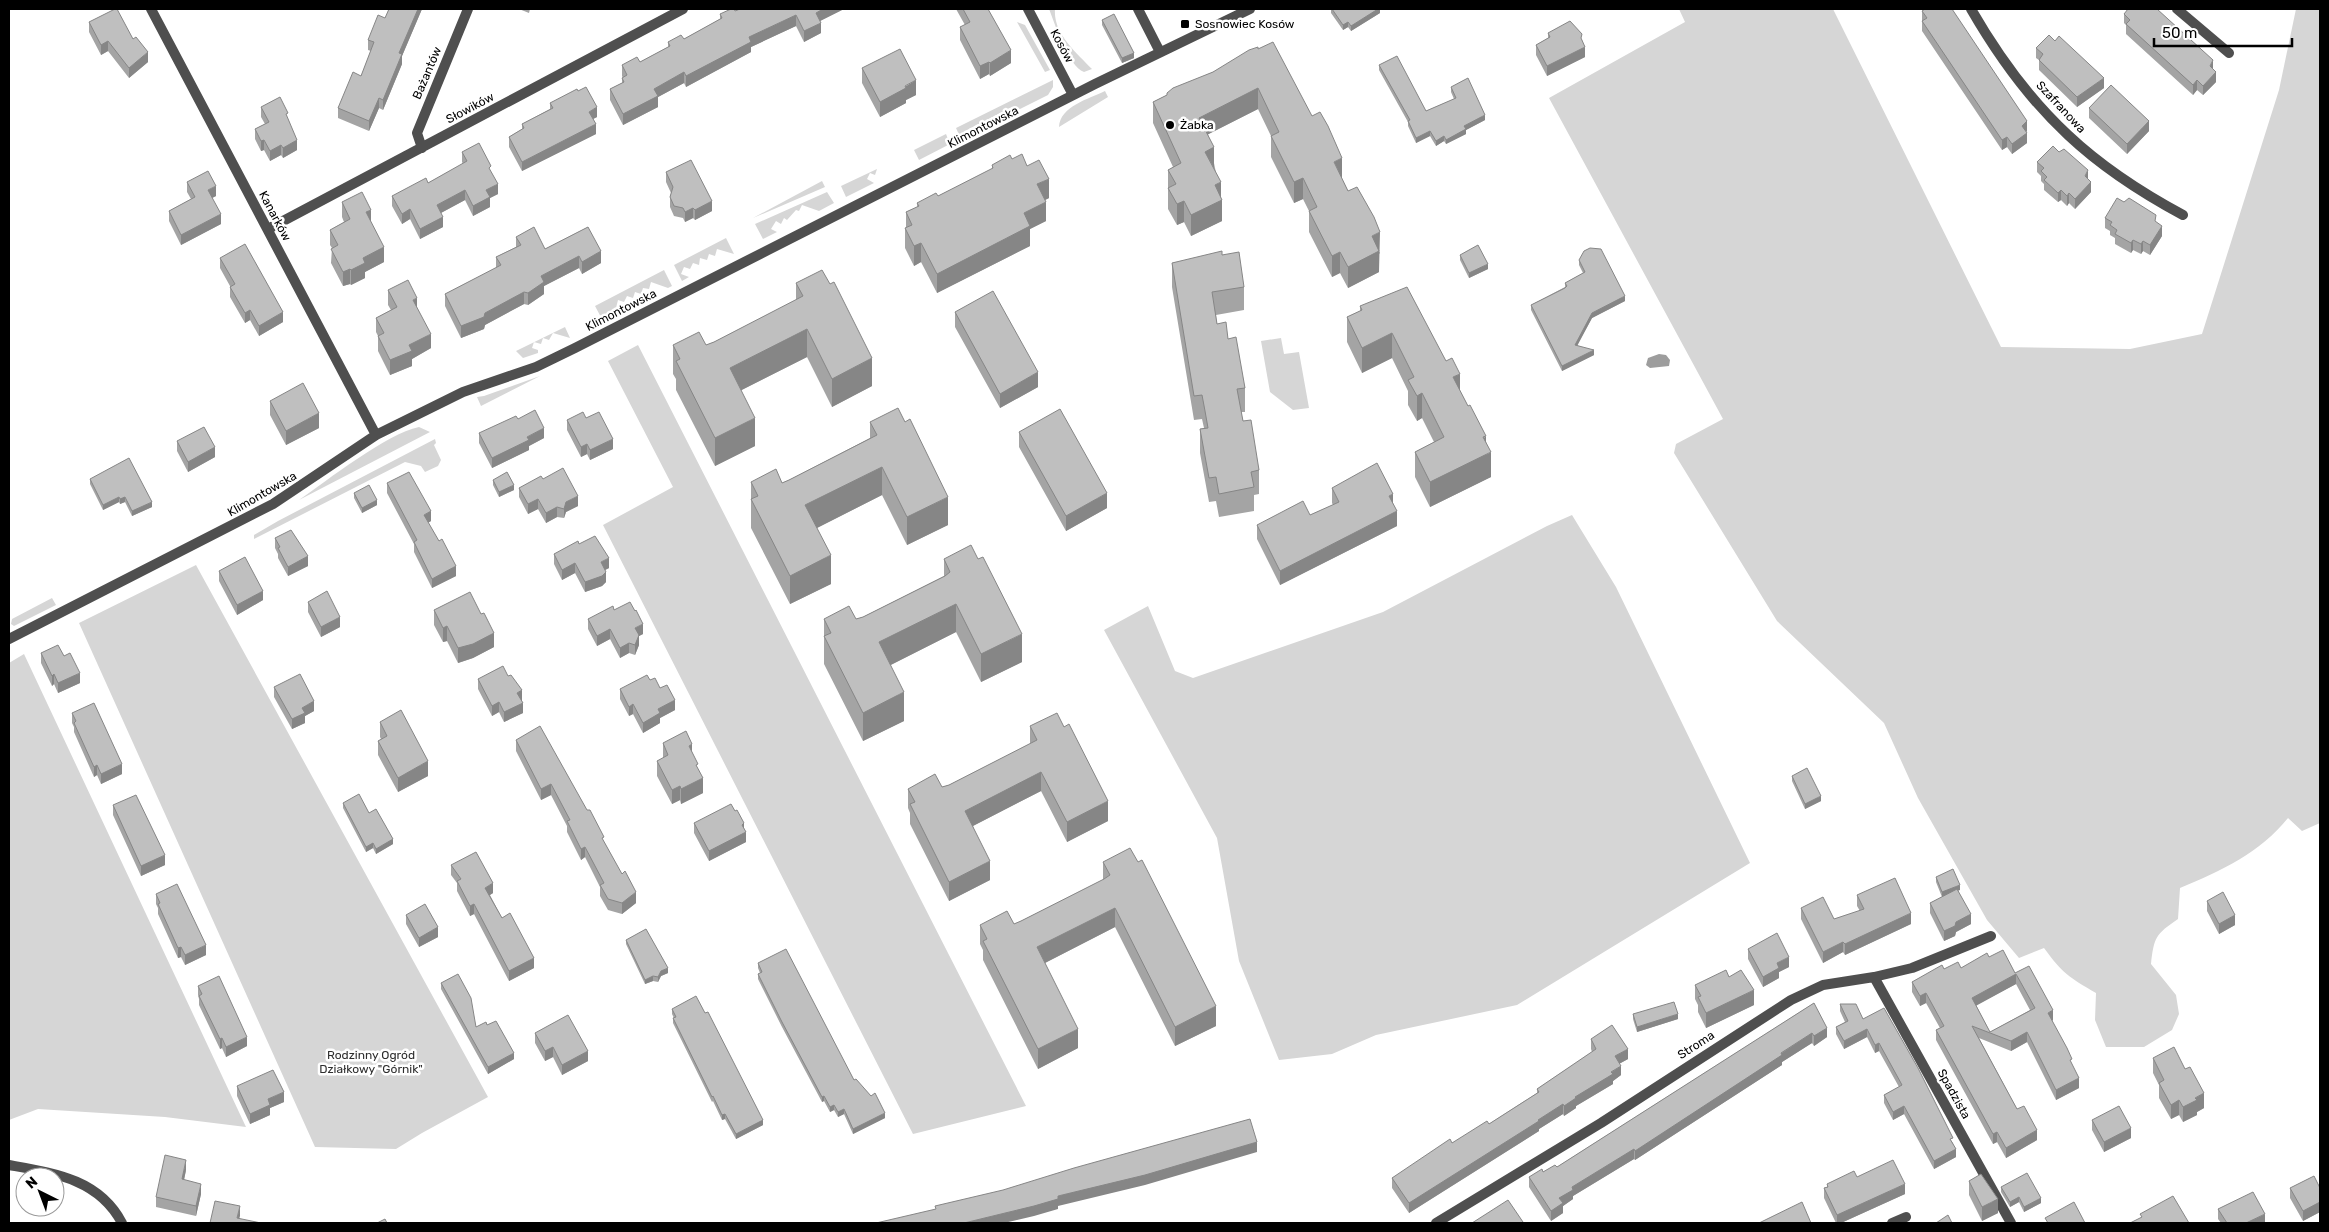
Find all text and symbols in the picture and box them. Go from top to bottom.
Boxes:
scale bar [2154,15,2292,47]
place label: Sosnowiec Kosów [1195,17,1295,31]
marker: Sosnowiec Kosów [1179,18,1191,30]
text: 50 m [2162,24,2197,42]
street label: Kosów [1047,27,1077,66]
street label: Bażantów [410,44,444,101]
street label: Szafranowa [2033,78,2089,136]
street label: Słowików [444,89,497,126]
street label: Klimontowska [945,103,1021,151]
place label: Żabka [1180,118,1214,132]
marker: Żabka [1164,119,1176,131]
street label: Kanarków [256,189,294,244]
street label: Klimontowska [583,286,659,334]
street label: Klimontowska [225,469,299,519]
street label: Stroma [1675,1028,1717,1062]
park label: Rodzinny Ogród Działkowy "Górnik" [319,1048,423,1076]
street label: Spadzista [1935,1067,1973,1121]
north arrow [15,1167,65,1217]
text: N [22,1173,41,1192]

